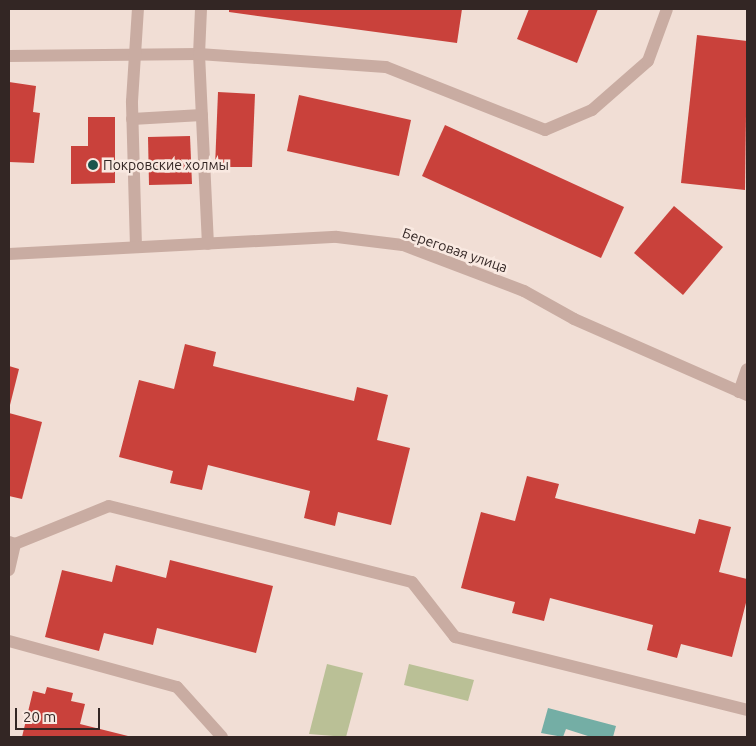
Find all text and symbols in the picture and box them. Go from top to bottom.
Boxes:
place label: Покровские холмы [103,157,229,173]
marker: Покровские холмы [87,159,99,171]
street label: Береговая улица [400,224,510,276]
scale bar [18,698,102,730]
text: 20 m [23,708,56,725]

